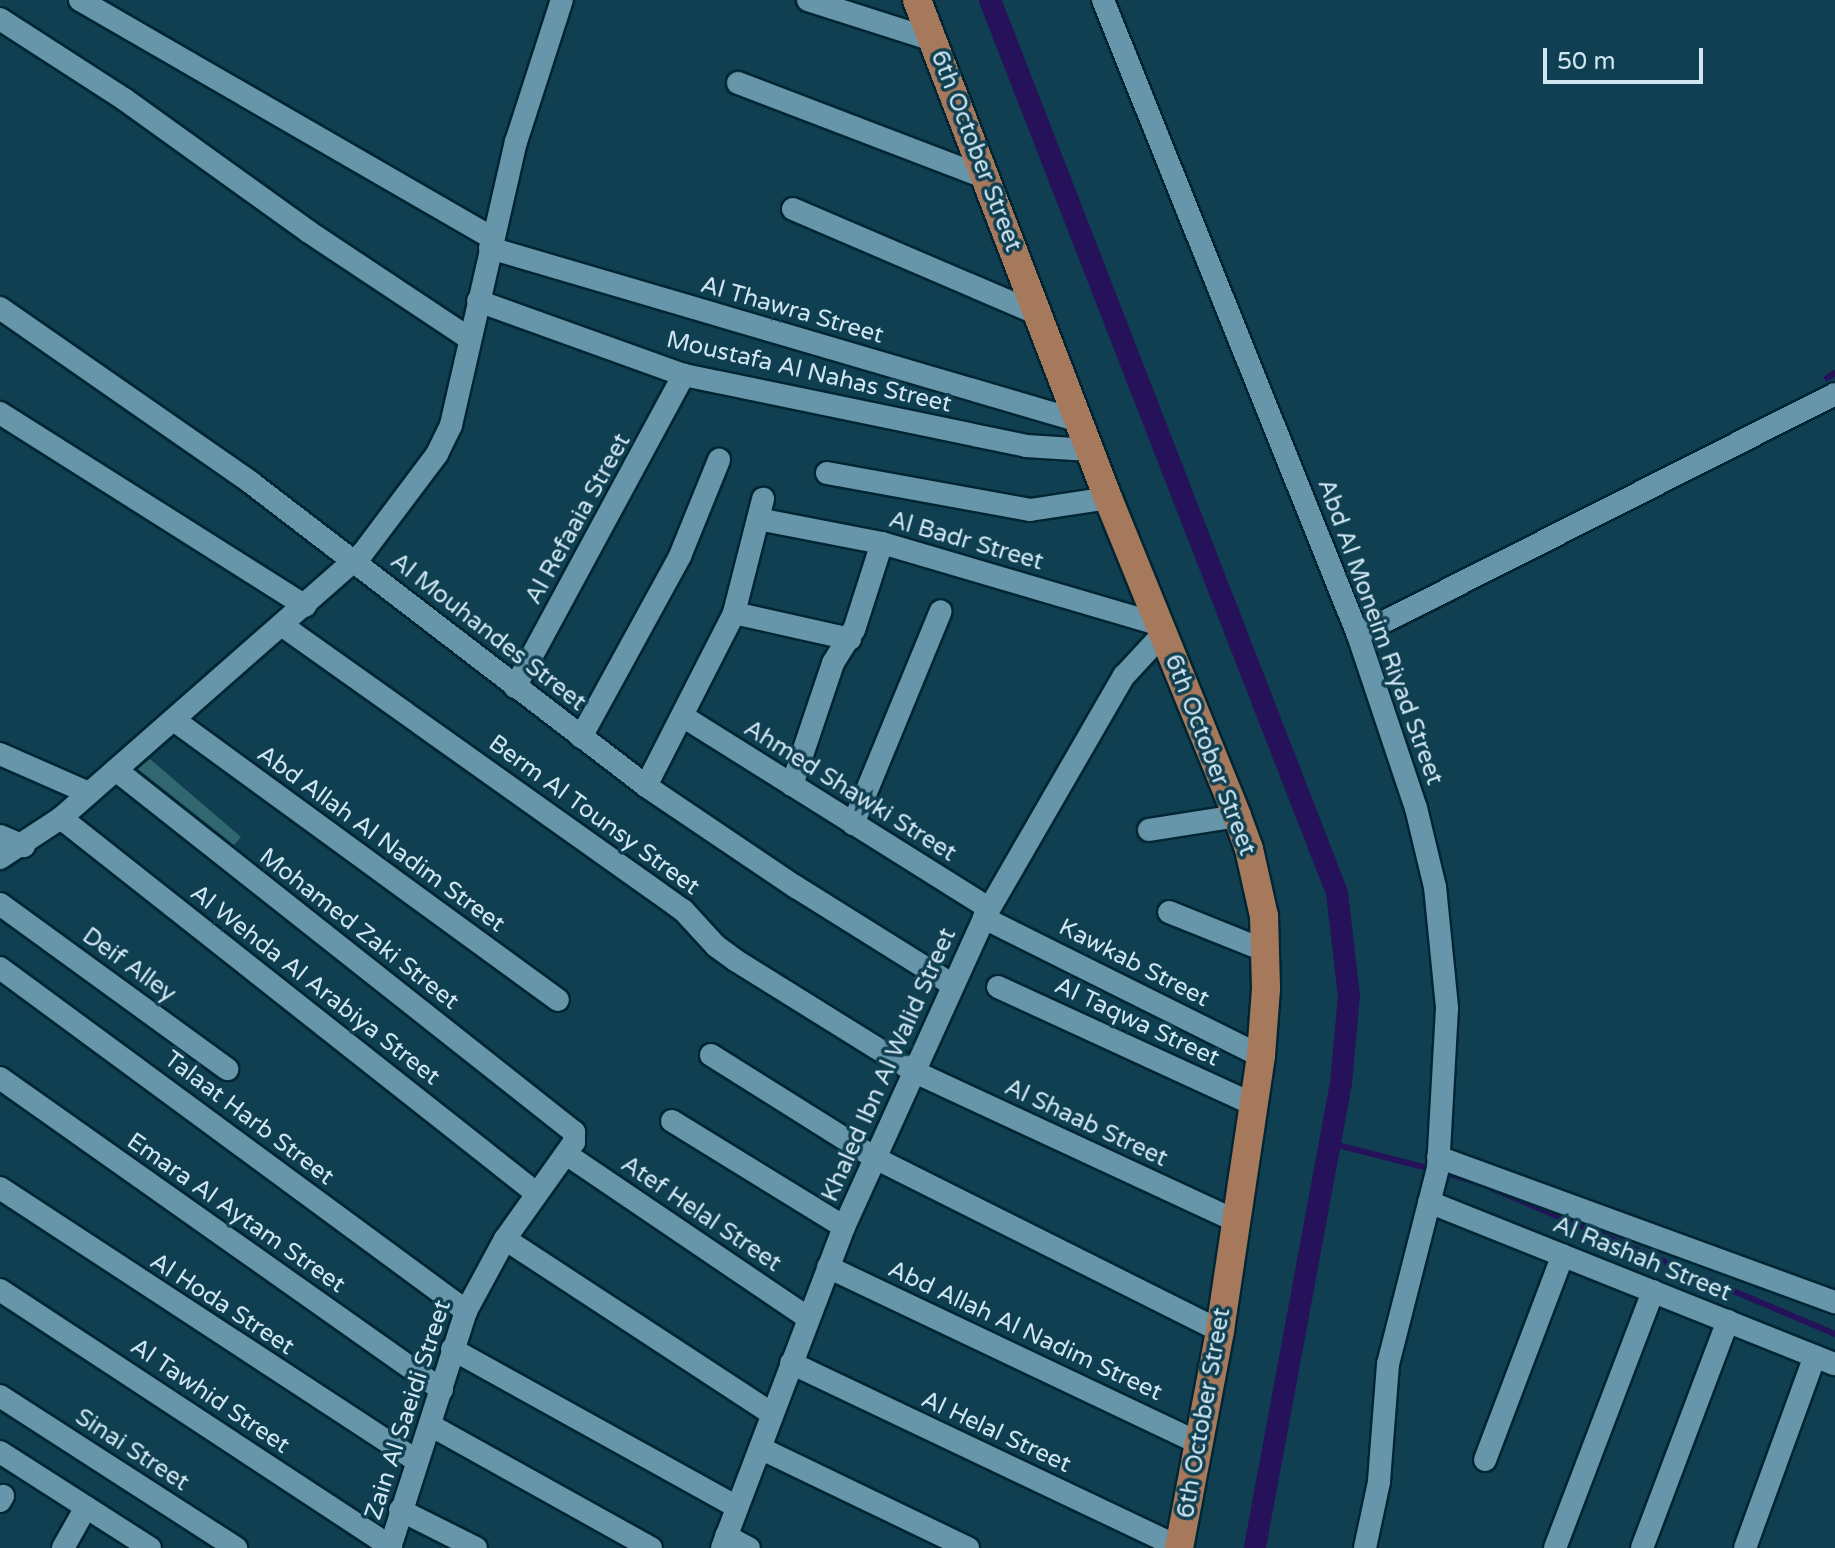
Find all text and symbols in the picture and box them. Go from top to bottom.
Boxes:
scale bar [1547,32,1707,82]
street label: 6th October Street [924,46,1028,256]
text: 50 m [1557,47,1615,76]
street label: Al Thawra Street [697,270,887,350]
street label: Moustafa Al Nahas Street [664,325,954,419]
street label: Al Refaaia Street [519,429,637,609]
street label: Abd Al Moneim Riyad Street [1311,475,1449,789]
street label: Al Badr Street [885,505,1047,577]
street label: Al Mouhandes Street [385,547,591,717]
street label: 6th October Street [1158,650,1262,860]
street label: Ahmed Shawki Street [739,714,961,868]
street label: Berm Al Tounsy Street [483,729,705,901]
street label: Abd Allah Al Nadim Street [252,739,510,939]
street label: Mohamed Zaki Street [254,842,464,1016]
street label: Al Wehda Al Arabiya Street [184,879,446,1091]
street label: Kawkab Street [1054,913,1214,1013]
street label: Deif Alley [77,921,181,1009]
street label: Khaled Ibn Al Walid Street [816,924,962,1206]
street label: Al Taqwa Street [1050,971,1224,1073]
street label: Talaat Harb Street [158,1045,340,1191]
street label: Al Shaab Street [1000,1073,1172,1173]
street label: Emara Al Aytam Street [121,1127,351,1299]
street label: Atef Helal Street [615,1150,787,1278]
street label: Al Rashah Street [1549,1210,1735,1308]
street label: Al Hoda Street [145,1247,299,1361]
street label: Abd Allah Al Nadim Street [883,1255,1167,1407]
street label: Zain Al Saeidi Street [359,1296,457,1524]
street label: 6th October Street [1171,1305,1237,1521]
street label: Al Tawhid Street [125,1332,295,1460]
street label: Al Helal Street [917,1385,1075,1479]
street label: Sinai Street [70,1403,194,1497]

